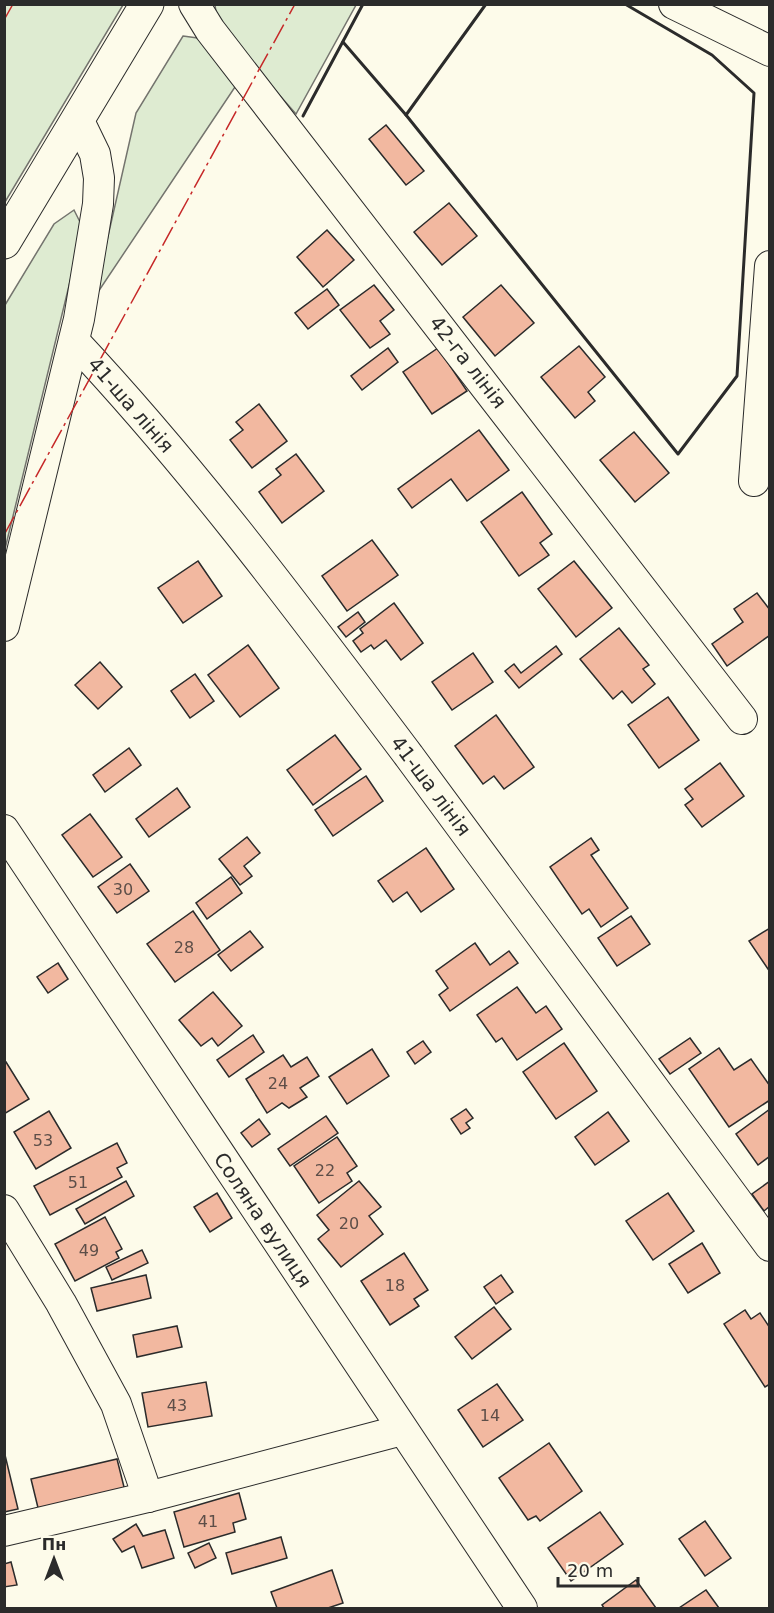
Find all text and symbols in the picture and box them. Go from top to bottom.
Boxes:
street label: 42-га лінія [424,311,512,413]
street label: 41-ша лінія [83,352,179,458]
street label: 41-ша лінія [386,731,476,841]
house number: 30 [113,880,133,899]
house number: 28 [174,938,194,957]
house number: 24 [268,1074,288,1093]
house number: 53 [33,1131,53,1150]
street label: Соляна вулиця [209,1148,317,1292]
house number: 22 [315,1161,335,1180]
house number: 51 [68,1173,88,1192]
house number: 20 [339,1214,359,1233]
house number: 49 [79,1241,99,1260]
house number: 18 [385,1276,405,1295]
house number: 43 [167,1396,187,1415]
house number: 14 [480,1406,500,1425]
house number: 41 [198,1512,218,1531]
north arrow [24,1529,84,1589]
text: Пн [42,1535,66,1554]
scale bar [558,1550,638,1588]
text: 20 m [567,1560,613,1581]

